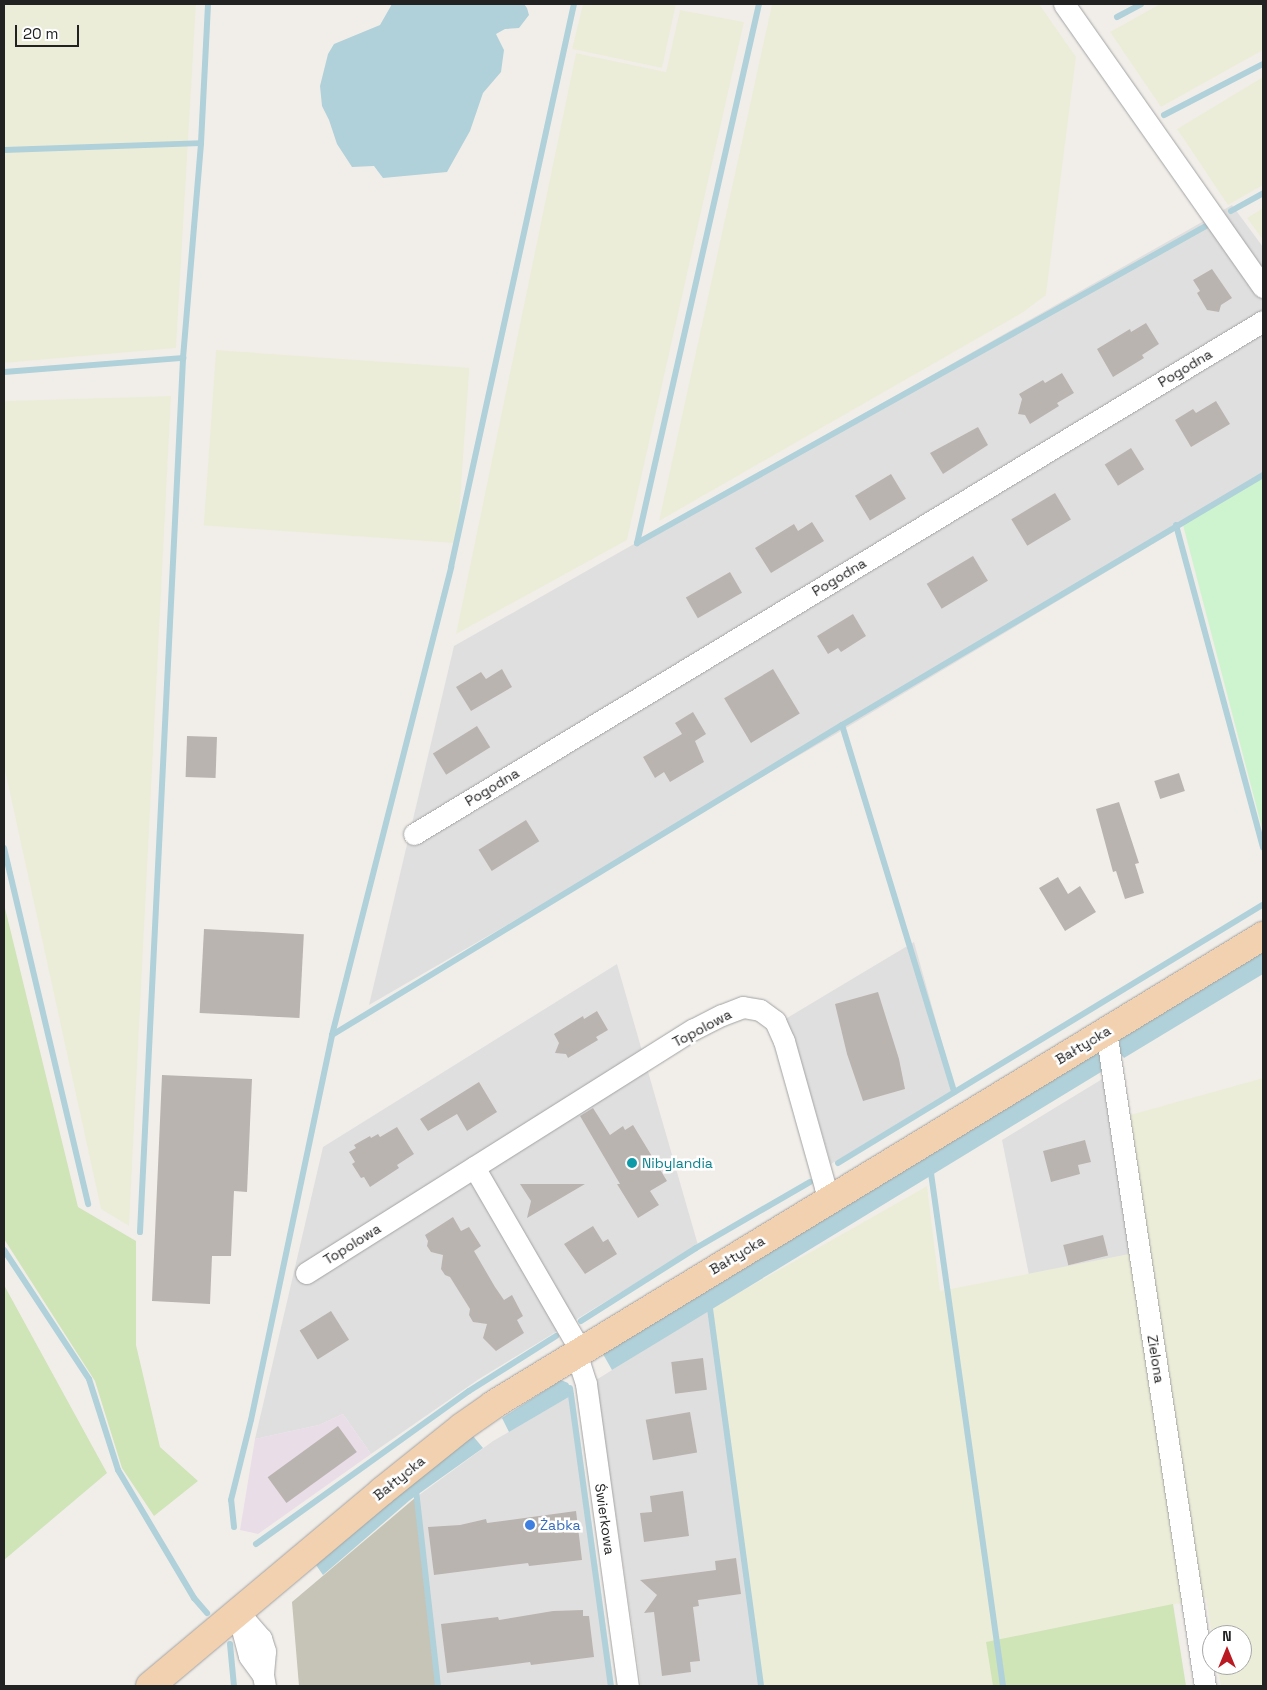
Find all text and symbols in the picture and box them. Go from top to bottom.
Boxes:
scale bar [18,15,81,47]
text: 20 m [23,24,58,43]
street label: Pogodna [1155,345,1215,391]
street label: Pogodna [809,554,869,600]
street label: Pogodna [462,764,522,810]
street label: Topolowa [670,1006,734,1050]
street label: Bałtycka [1052,1022,1114,1068]
place label: Nibylandia [642,1155,713,1171]
marker: Nibylandia [626,1157,638,1169]
street label: Topolowa [320,1220,384,1268]
street label: Bałtycka [706,1232,768,1278]
street label: Zielona [1144,1334,1168,1384]
street label: Bałtycka [370,1452,428,1504]
street label: Świerkowa [592,1482,618,1556]
place label: Żabka [540,1517,581,1533]
marker: Żabka [524,1519,536,1531]
north arrow [1202,1625,1252,1675]
text: N [1222,1627,1232,1645]

